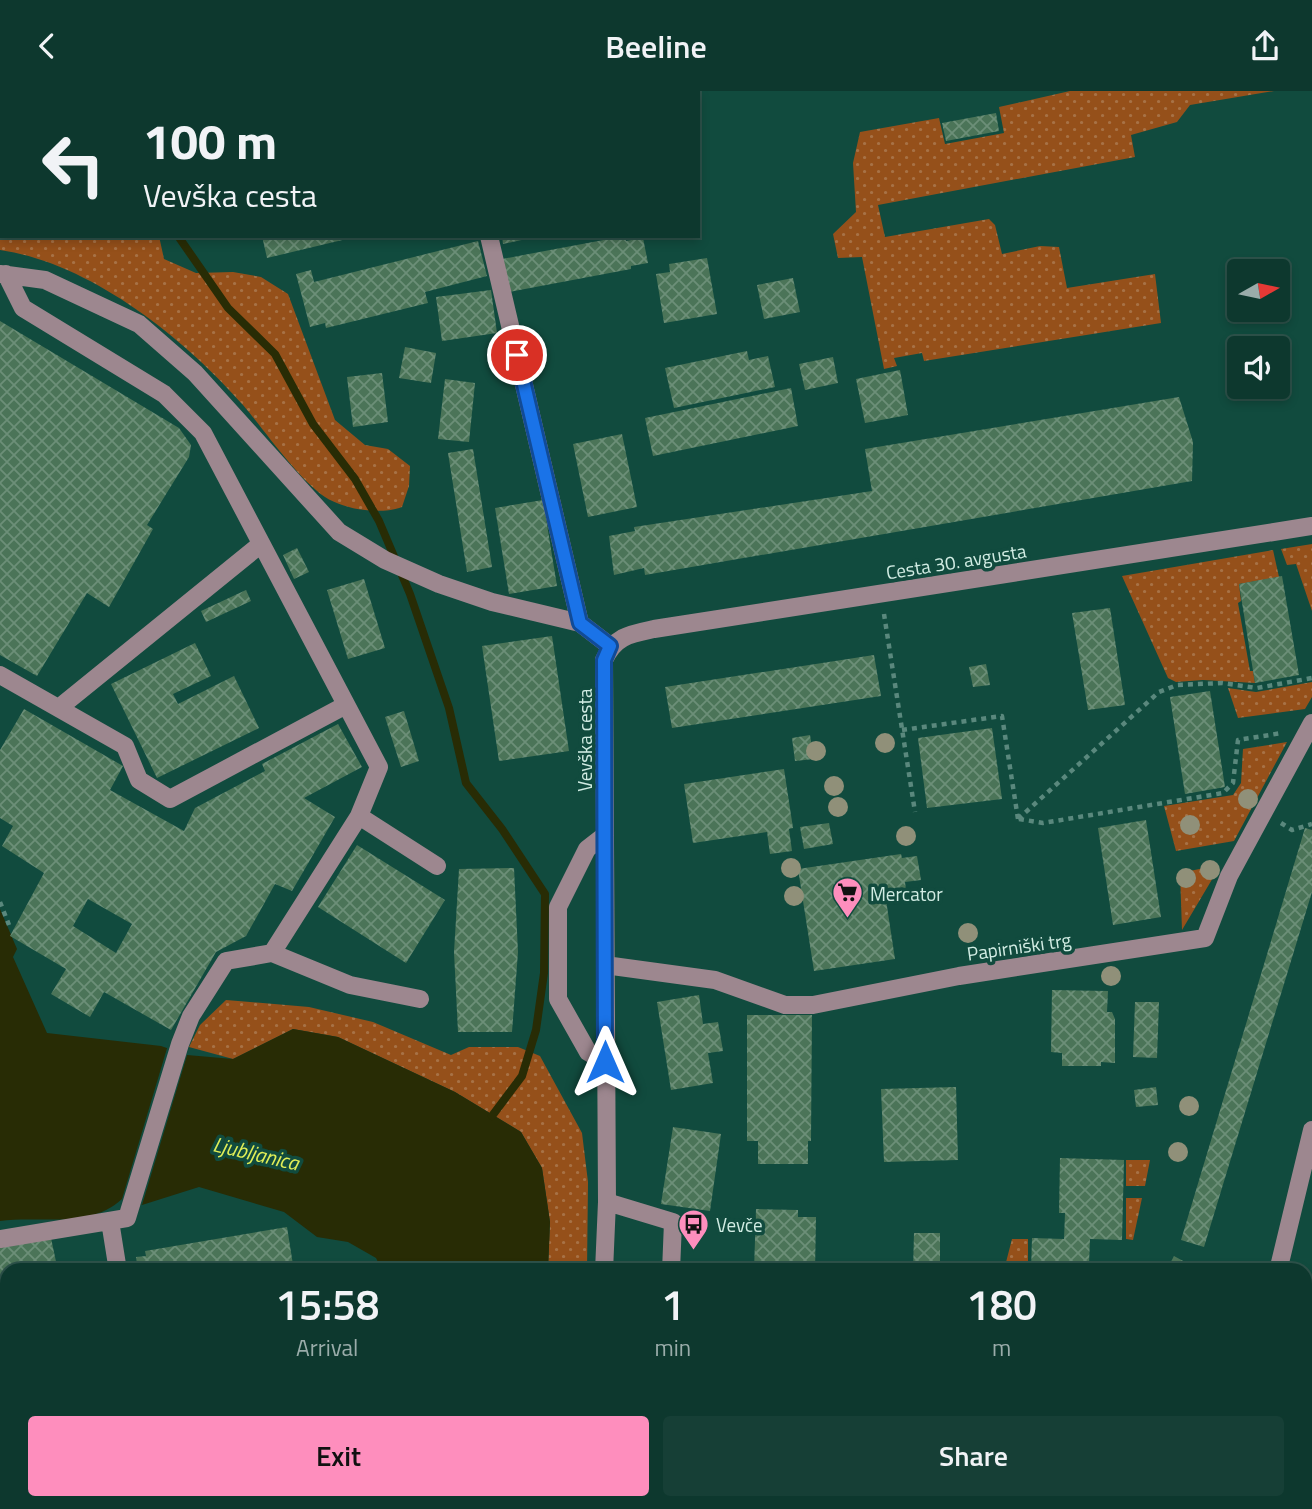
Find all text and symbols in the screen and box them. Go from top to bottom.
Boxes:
text: Beeline [605,22,707,70]
icon: back [28,27,66,65]
icon: share [1246,27,1284,65]
text: 100 m [143,103,277,178]
icon: left [28,119,119,210]
text: Vevška cesta [143,171,317,219]
north arrow [1227,259,1290,322]
map controls [1227,259,1290,399]
pin [487,325,547,385]
icon: arrive [498,336,536,374]
button: sound [1227,336,1290,399]
street label: Cesta 30. avgusta [884,536,1029,586]
street label: Vevška cesta [570,688,599,792]
supermarket icon: Mercator [830,876,864,920]
place label: Mercator [870,879,943,908]
street label: Papirniški trg [965,924,1073,968]
position arrow [568,1025,642,1099]
water label: Ljubljanica [210,1128,304,1179]
bus stop icon: Vevče [676,1207,710,1251]
place label: Vevče [716,1210,763,1239]
text: 15:58 [275,1272,379,1336]
text: 1 [661,1272,685,1336]
text: 180 [966,1272,1037,1336]
text: Arrival [296,1330,358,1365]
text: min [654,1330,691,1365]
text: m [992,1330,1011,1365]
button: Exit [28,1416,649,1496]
button: Share [663,1416,1284,1496]

